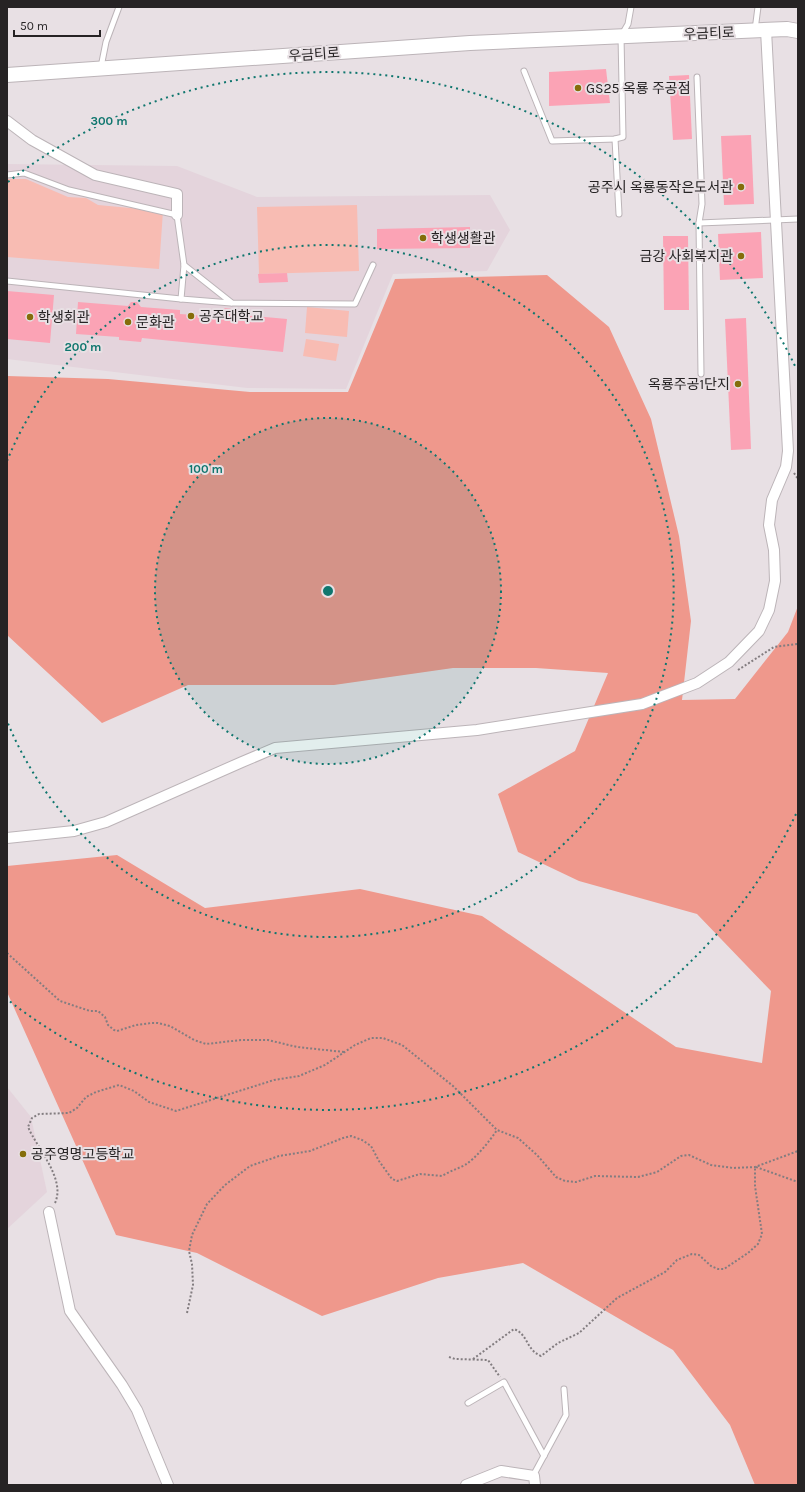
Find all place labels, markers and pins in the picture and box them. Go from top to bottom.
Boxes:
place label: GS25 옥룡 주공점 [586,80,691,97]
marker: GS25 옥룡 주공점 [573,83,583,93]
place label: 공주시 옥룡동작은도서관 [588,179,733,196]
marker: 공주시 옥룡동작은도서관 [736,182,746,192]
place label: 학생생활관 [431,230,496,247]
marker: 학생생활관 [418,233,428,243]
place label: 금강 사회복지관 [640,248,733,265]
marker: 금강 사회복지관 [736,251,746,261]
place label: 공주대학교 [199,308,264,325]
place label: 학생회관 [38,309,90,326]
marker: 공주대학교 [186,311,196,321]
marker: 학생회관 [25,312,35,322]
place label: 문화관 [136,314,175,331]
marker: 문화관 [123,317,133,327]
place label: 옥룡주공1단지 [648,376,730,393]
marker: 옥룡주공1단지 [733,379,743,389]
centre of rings [321,584,335,598]
place label: 공주영명고등학교 [31,1146,134,1163]
marker: 공주영명고등학교 [18,1149,28,1159]

